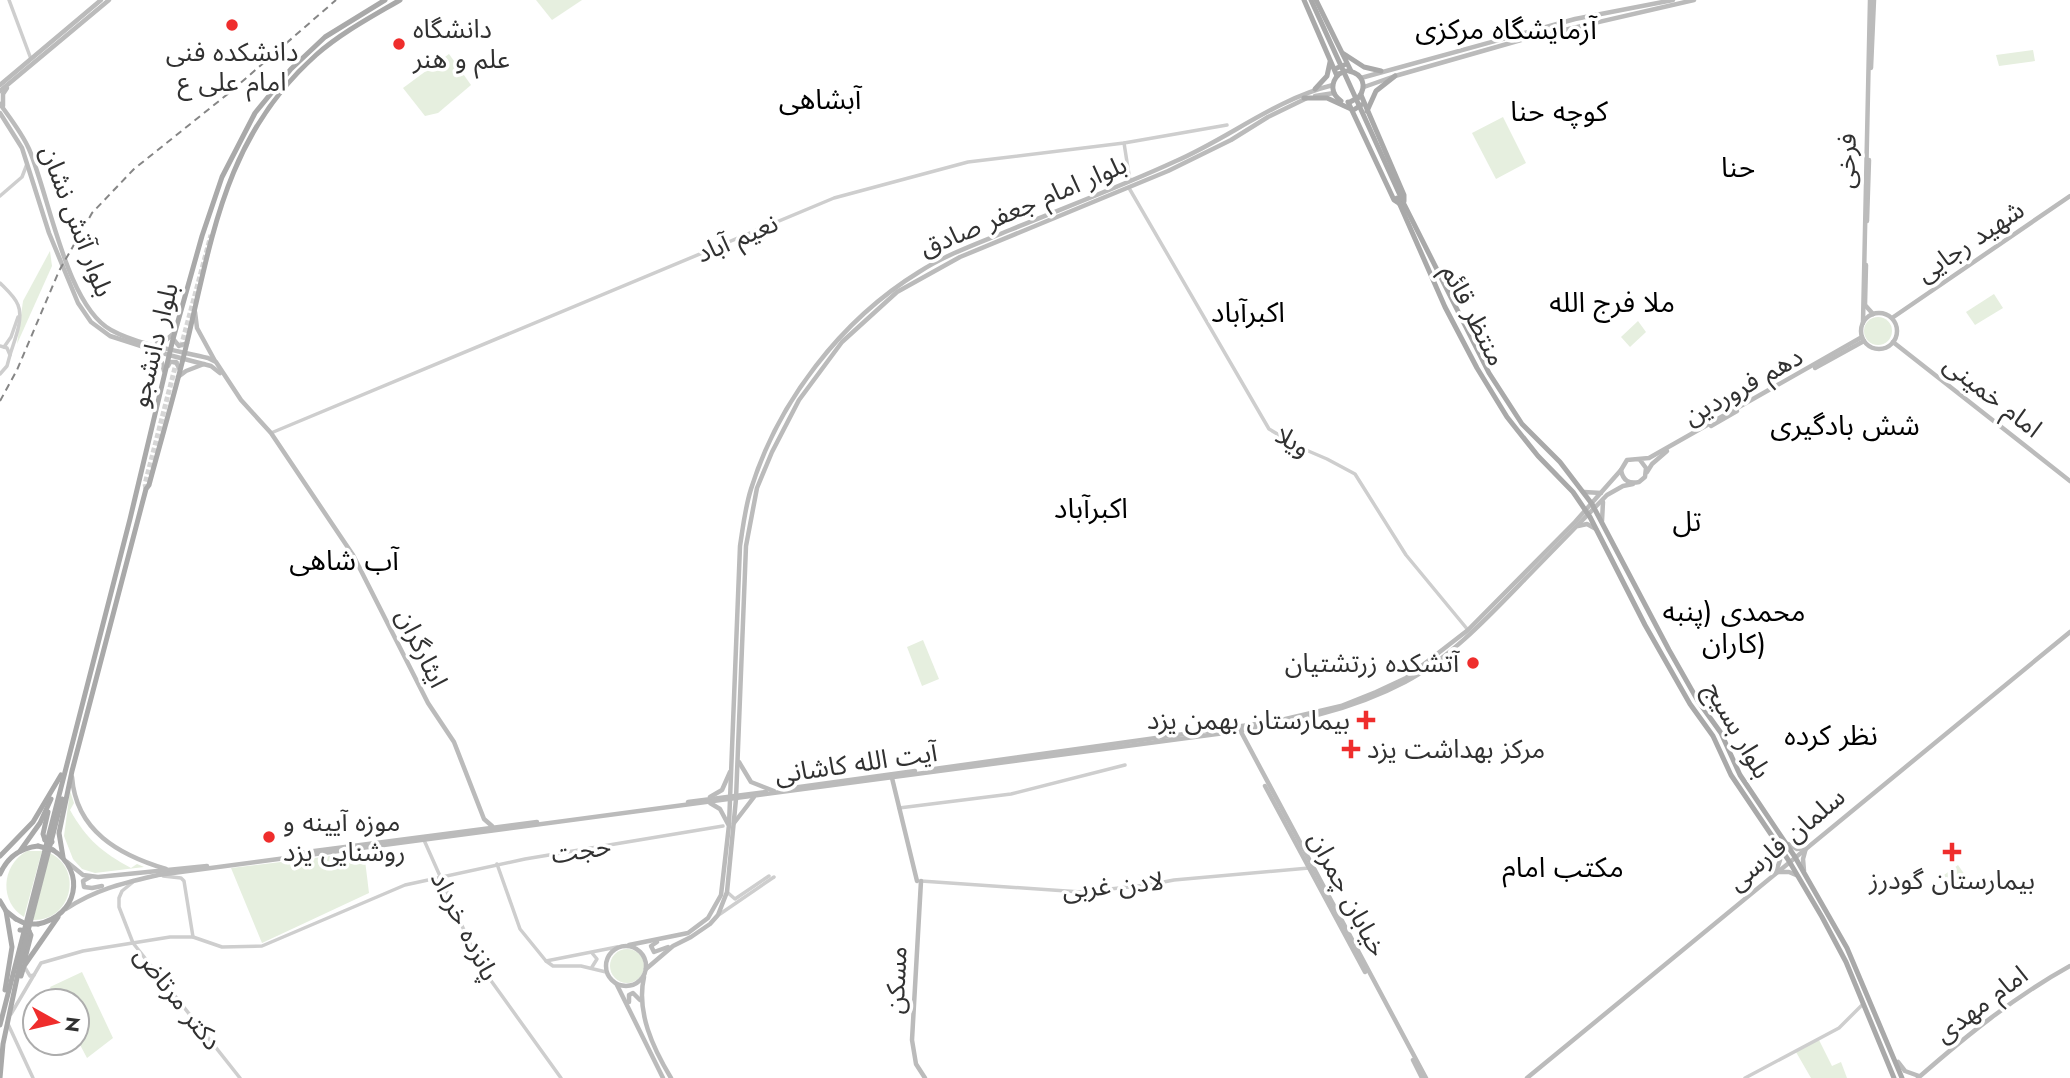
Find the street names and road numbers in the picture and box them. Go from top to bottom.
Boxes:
street label: فرخی [1826,133,1866,189]
street label: بلوار آتش نشان [31,140,123,302]
street label: بلوار امام جعفر صادق [914,145,1133,268]
street label: شهید رجایی [1908,191,2032,291]
street label: نعیم آباد [690,204,784,273]
street label: منتظر قائم [1431,258,1516,373]
street label: بلوار دانشجو [120,279,188,411]
street label: دهم فروردین [1676,338,1810,435]
street label: امام خمینی [1935,345,2050,447]
street label: ویلا [1268,416,1318,466]
street label: ایثارگران [386,602,458,694]
street label: بلوار بسیج [1694,674,1781,786]
street label: آیت الله کاشانی [772,733,941,793]
street label: سلمان فارسی [1719,778,1853,900]
street label: خیابان چمران [1299,825,1397,963]
street label: حجت [548,827,614,873]
street label: لادن غربی [1061,862,1165,908]
street label: پانزده خرداد [421,865,509,987]
street label: دکتر مرتاض [125,938,231,1058]
street label: مسکن [875,945,917,1015]
street label: امام مهدی [1926,956,2036,1053]

